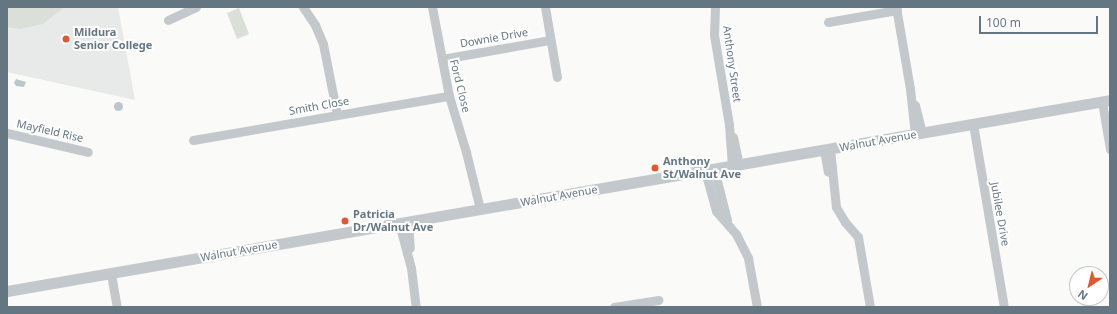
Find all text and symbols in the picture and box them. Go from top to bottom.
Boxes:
scale bar [981,8,1100,34]
text: 100 m [986,14,1021,31]
street label: Anthony Street [720,25,744,103]
place label: Mildura Senior College [74,26,152,52]
street label: Downie Drive [459,26,529,50]
marker: Mildura Senior College [61,34,71,44]
street label: Ford Close [447,58,473,114]
street label: Smith Close [288,94,350,118]
street label: Mayfield Rise [15,117,85,145]
street label: Walnut Avenue [838,128,918,154]
place label: Anthony St/Walnut Ave [663,155,741,181]
marker: Anthony St/Walnut Ave [650,163,660,173]
street label: Jubilee Drive [988,181,1012,247]
street label: Walnut Avenue [519,183,599,209]
place label: Patricia Dr/Walnut Ave [353,208,433,234]
marker: Patricia Dr/Walnut Ave [340,216,350,226]
street label: Walnut Avenue [199,238,279,264]
north arrow [1069,266,1109,306]
text: N [1074,287,1090,304]

